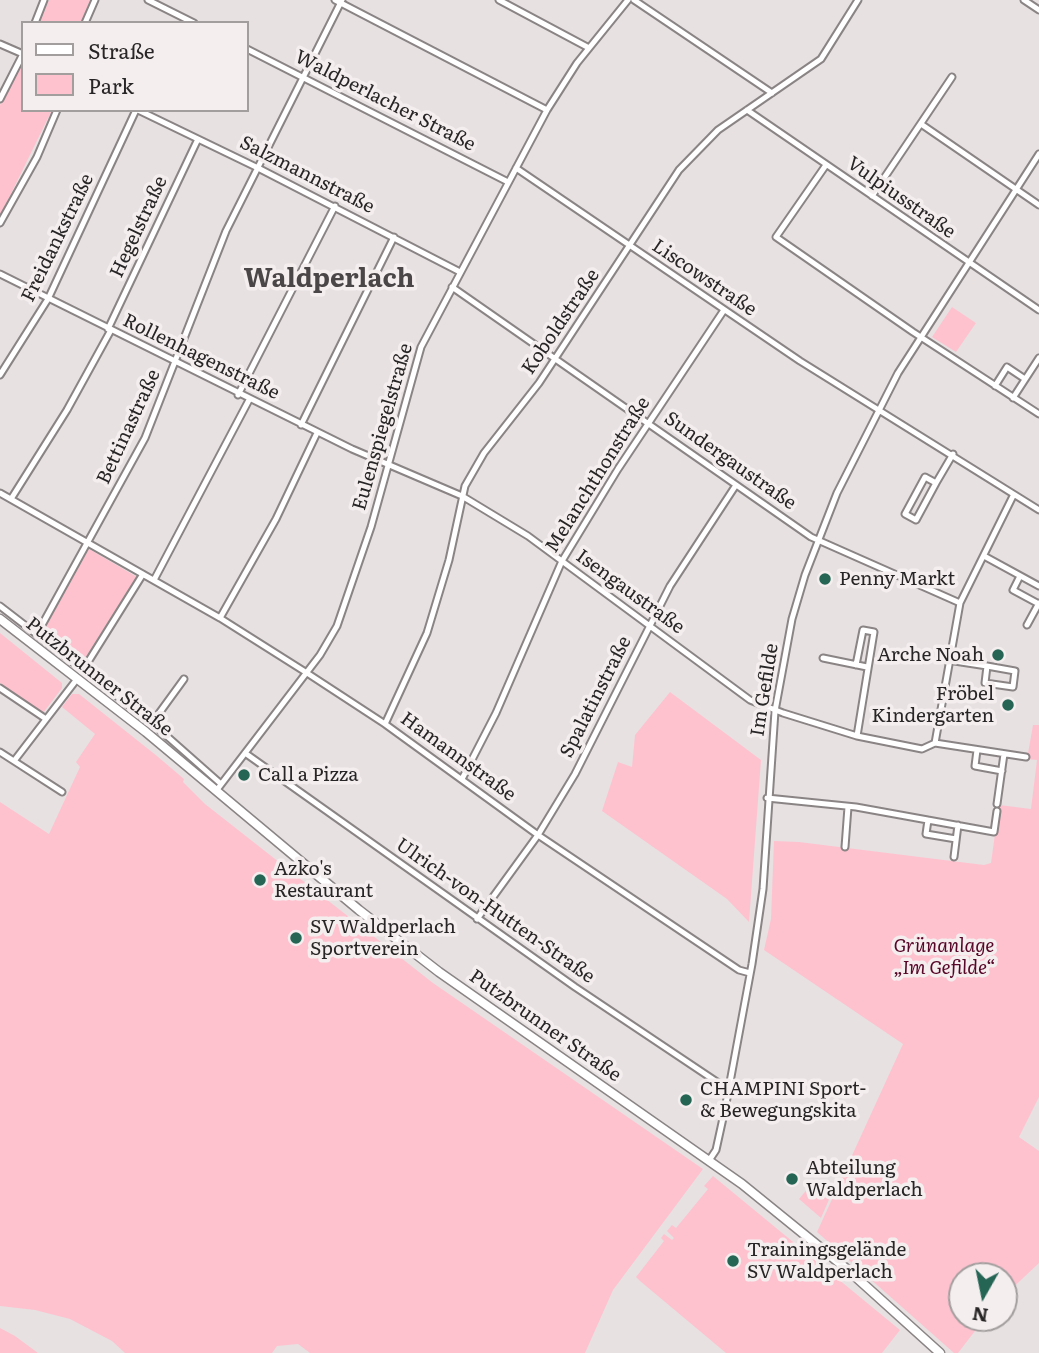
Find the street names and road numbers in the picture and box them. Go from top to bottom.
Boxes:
street label: Waldperlacher Straße [291,46,479,156]
street label: Salzmannstraße [236,131,378,219]
street label: Vulpiusstraße [842,152,960,244]
street label: Freidankstraße [17,170,99,306]
street label: Hegelstraße [106,173,172,281]
street label: Liscowstraße [647,235,761,321]
street label: Koboldstraße [517,265,605,379]
street label: Rollenhagenstraße [119,309,283,405]
street label: Eulenspiegelstraße [348,341,418,513]
street label: Bettinastraße [92,366,166,488]
street label: Melanchthonstraße [541,393,655,557]
street label: Sundergaustraße [660,407,800,515]
street label: Isengaustraße [571,545,689,639]
street label: Putzbrunner Straße [21,613,177,741]
street label: Spalatinstraße [556,632,636,762]
street label: Im Gefilde [746,642,784,738]
street label: Hamannstraße [396,708,520,806]
street label: Ulrich-von-Hutten-Straße [391,834,599,988]
street label: Putzbrunner Straße [465,965,625,1087]

